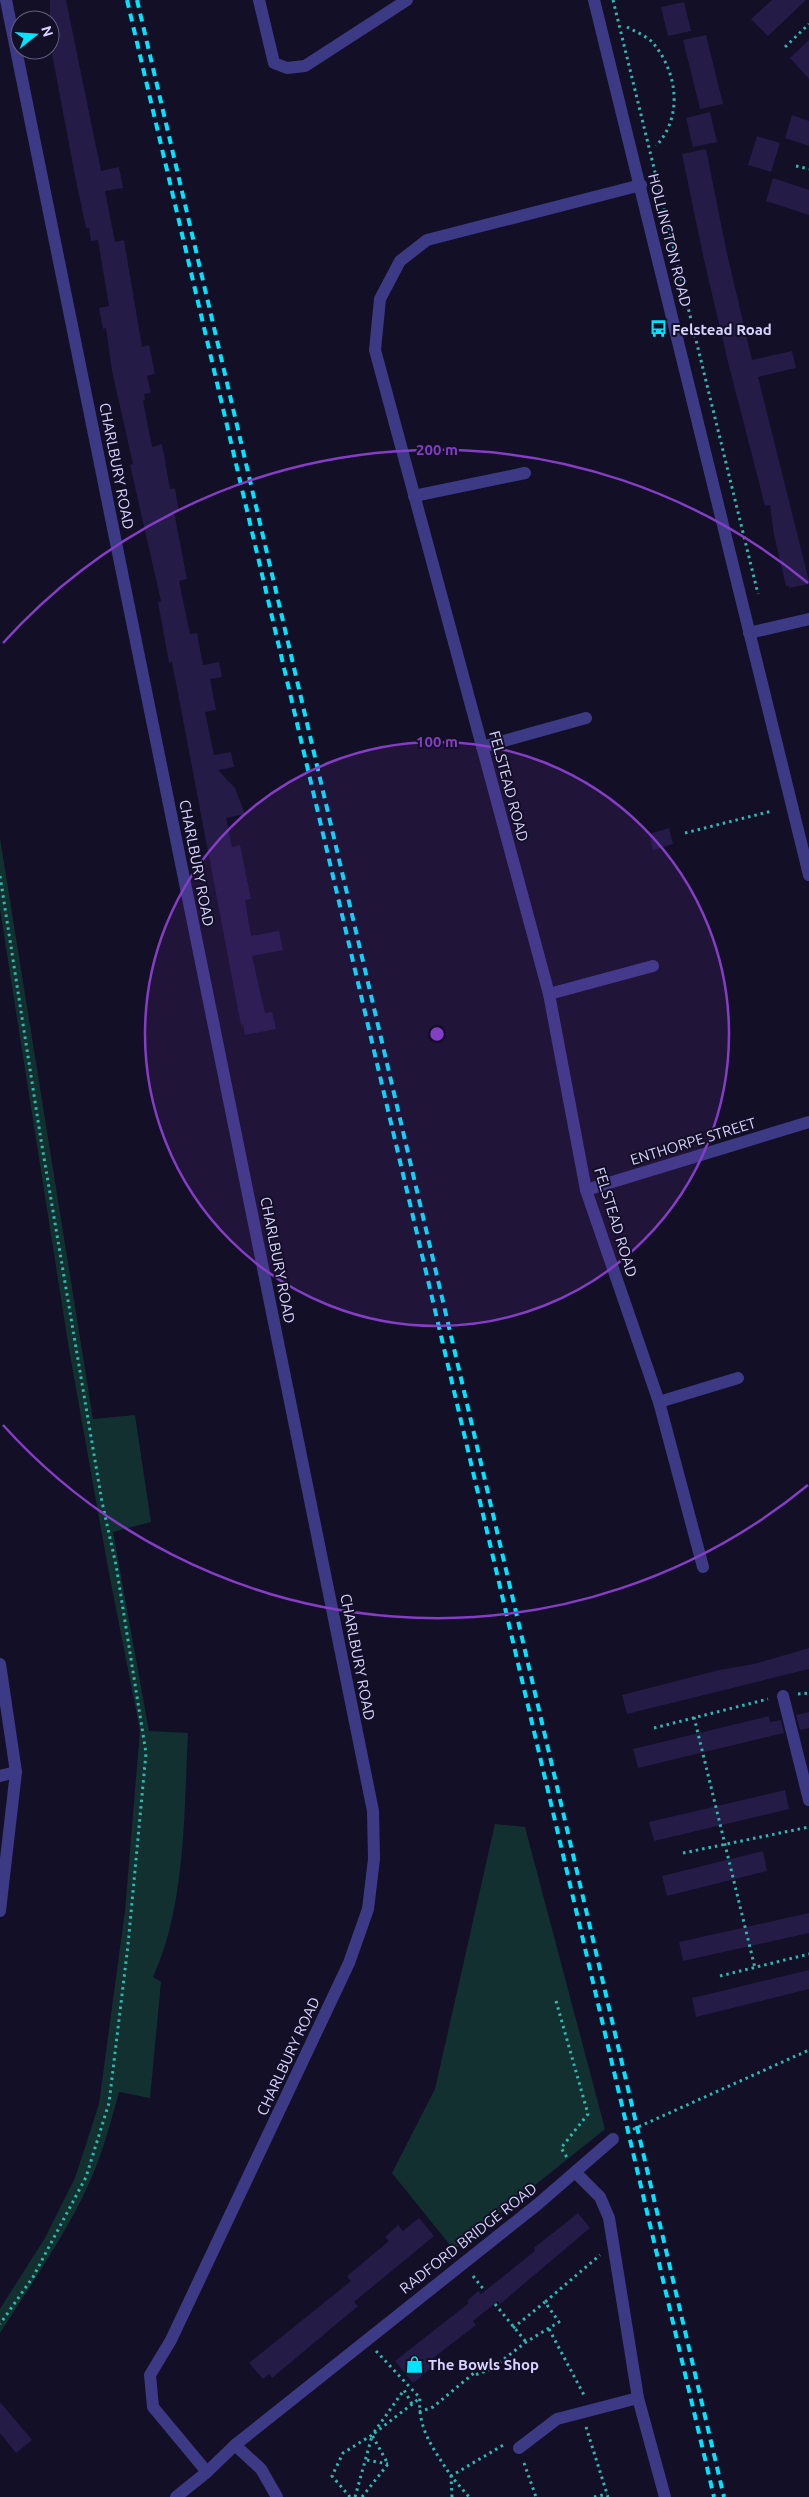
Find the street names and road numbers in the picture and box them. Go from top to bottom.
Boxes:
street label: HOLLINGTON ROAD [645,172,695,308]
street label: CHARLBURY ROAD [96,401,138,531]
street label: FELSTEAD ROAD [486,729,532,843]
street label: CHARLBURY ROAD [176,798,218,928]
street label: ENTHORPE STREET [628,1114,758,1168]
street label: FELSTEAD ROAD [591,1165,641,1279]
street label: CHARLBURY ROAD [257,1195,299,1325]
street label: CHARLBURY ROAD [337,1592,379,1722]
street label: CHARLBURY ROAD [253,1994,323,2118]
street label: RADFORD BRIDGE ROAD [396,2179,540,2297]

